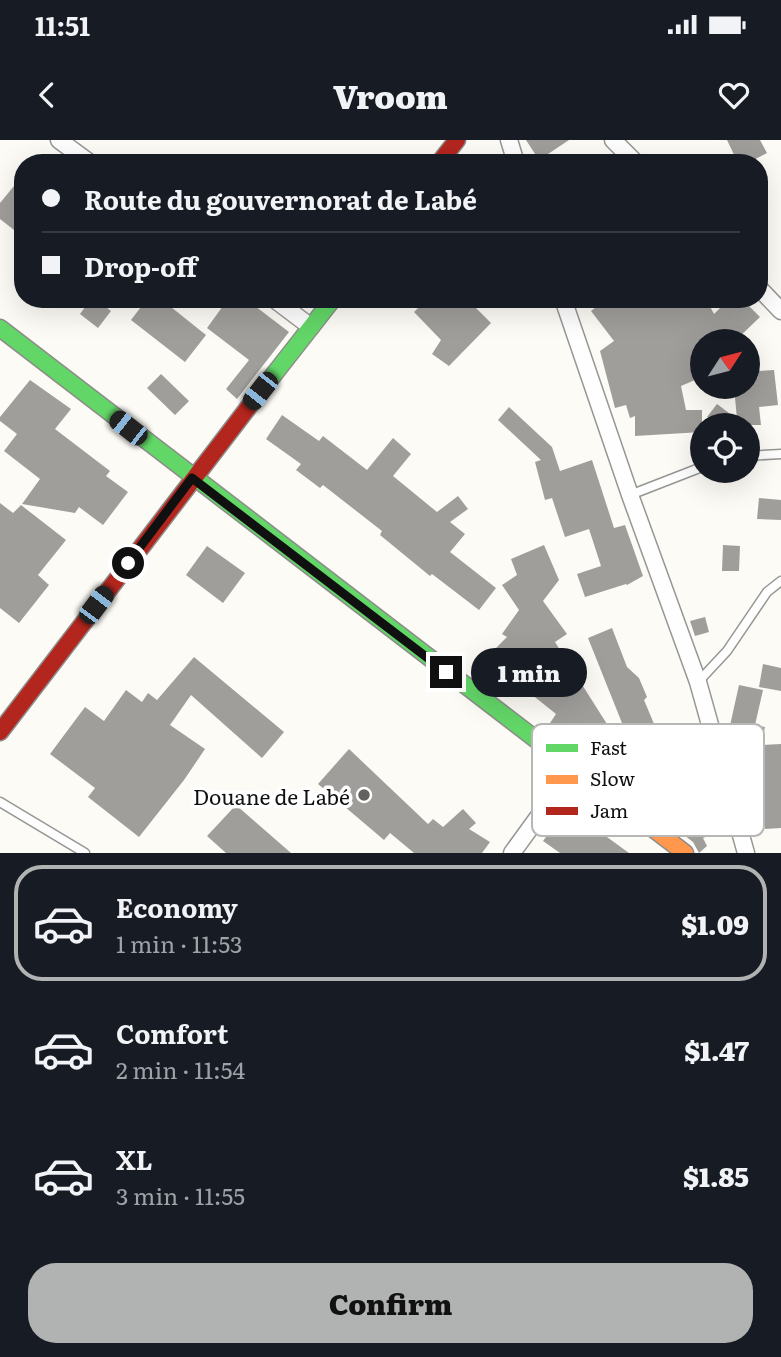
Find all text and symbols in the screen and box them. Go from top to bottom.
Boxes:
text: 11:51 [35,5,90,44]
text: Vroom [333,71,448,119]
icon: back [28,76,66,114]
icon: heart [715,76,753,114]
text: Route du gouvernorat de Labé [84,179,477,218]
text: Drop-off [84,246,197,285]
north arrow [690,329,760,399]
map controls [690,329,760,483]
car [239,368,282,414]
car [105,407,152,449]
button: locate [690,413,760,483]
route start [112,547,144,579]
car [75,582,118,628]
callout: 1 min [471,648,586,696]
text: 1 min [498,655,560,689]
route end [430,656,462,688]
legend [532,724,764,836]
text: Fast [590,733,627,761]
text: Slow [590,764,635,792]
place label: Douane de Labé [193,780,350,811]
marker: Douane de Labé [356,787,372,803]
text: Jam [590,796,628,824]
text: Economy [116,887,238,926]
icon: car [32,892,95,955]
text: $1.09 [681,904,749,943]
text: 1 min · 11:53 [116,926,243,960]
text: Comfort [116,1013,228,1052]
icon: car [32,1018,95,1081]
text: $1.47 [684,1030,749,1069]
text: 2 min · 11:54 [116,1052,245,1086]
text: XL [116,1139,153,1178]
icon: car [32,1144,95,1207]
text: $1.85 [683,1156,749,1195]
text: 3 min · 11:55 [116,1178,245,1212]
button: Confirm [28,1263,753,1343]

